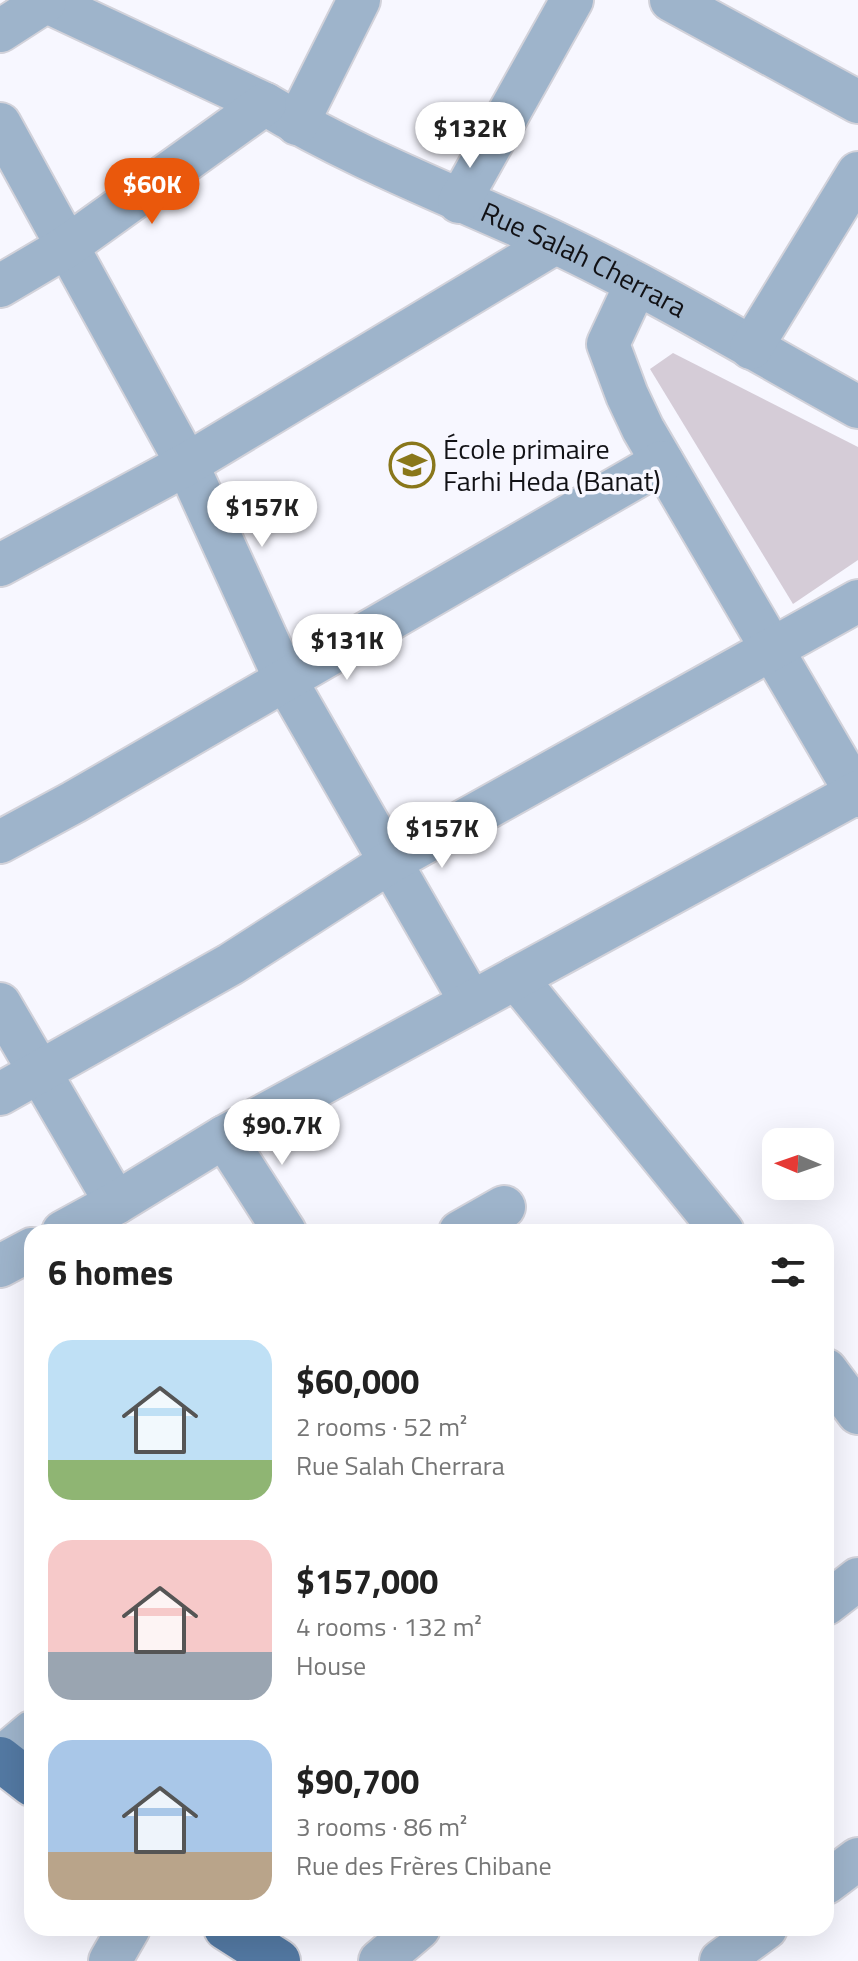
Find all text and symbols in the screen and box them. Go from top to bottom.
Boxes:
pin: $132K [414,102,526,170]
text: $132K [433,108,507,147]
pin: $60K [105,158,199,226]
text: $60K [122,164,182,203]
street label: Rue Salah Cherrara [474,190,695,328]
place label: École primaire Farhi Heda (Banat) [443,427,661,502]
school or university icon: École primaire Farhi Heda (Banat) [388,441,436,489]
pin: $157K [206,481,318,549]
text: $157K [225,487,299,526]
pin: $131K [291,614,403,682]
text: $131K [310,620,384,659]
pin: $157K [386,802,498,870]
text: $157K [405,808,479,847]
pin: $90.7K [217,1099,347,1167]
text: $90.7K [242,1105,322,1144]
north arrow [762,1128,834,1200]
map controls [762,1128,834,1200]
text: 6 homes [48,1246,173,1298]
icon: filters [766,1250,810,1294]
text: $60,000 [296,1355,419,1407]
icon: home [112,1372,208,1468]
text: 2 rooms · 52 m² [296,1407,467,1446]
text: Rue Salah Cherrara [296,1446,505,1485]
text: $157,000 [296,1555,438,1607]
icon: home [112,1572,208,1668]
text: 4 rooms · 132 m² [296,1607,482,1646]
text: House [296,1646,366,1685]
text: $90,700 [296,1755,419,1807]
icon: home [112,1772,208,1868]
text: 3 rooms · 86 m² [296,1807,467,1846]
text: Rue des Frères Chibane [296,1846,552,1885]

